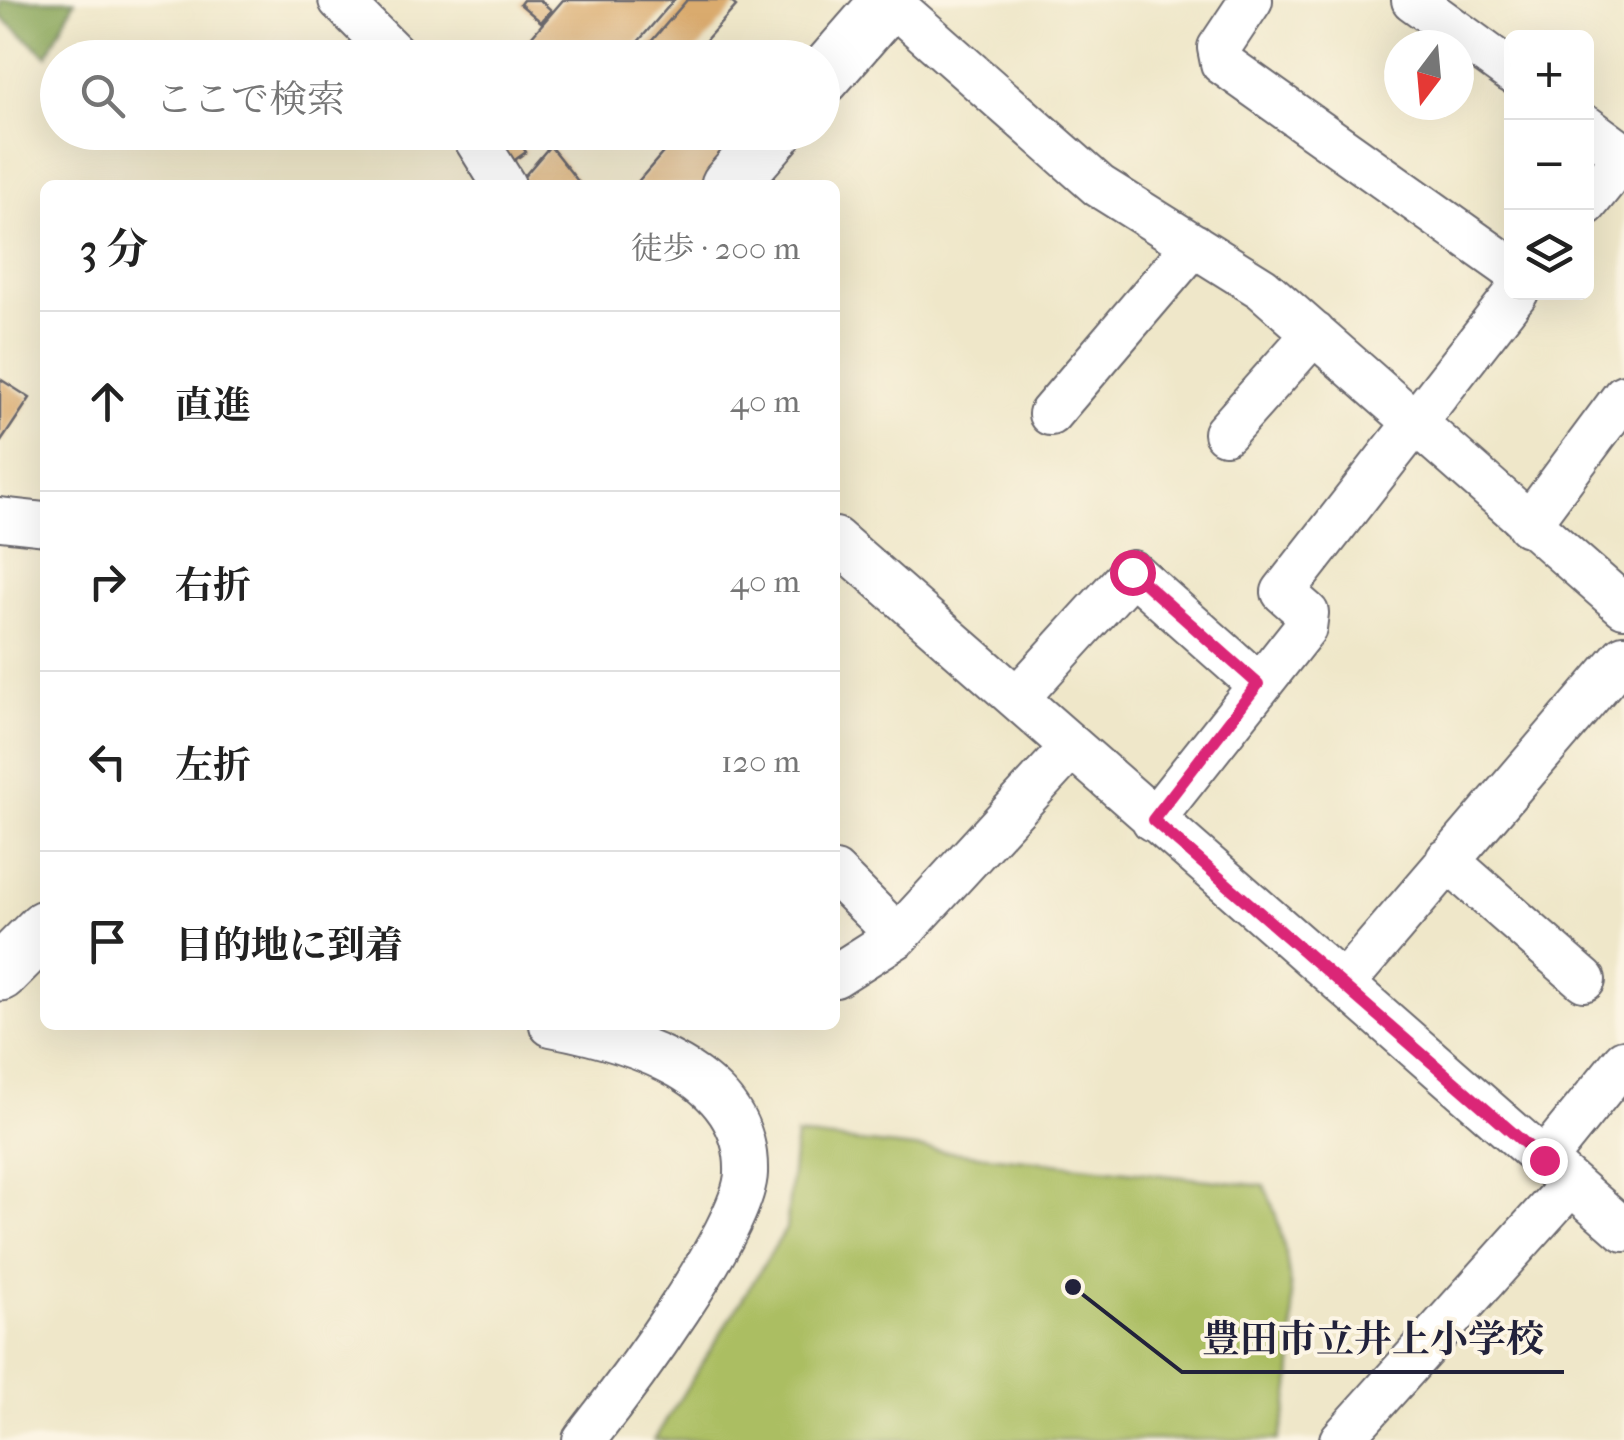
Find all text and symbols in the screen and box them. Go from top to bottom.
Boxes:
north arrow [1384,30,1474,120]
map controls [1504,30,1594,300]
button: + [1504,30,1594,120]
search box [40,40,840,150]
icon: search [75,68,130,123]
text: ここで検索 [155,77,345,122]
button: − [1504,120,1594,210]
button: layers [1504,210,1594,300]
text: 3 分 [80,225,148,274]
text: 徒歩 · 200 m [631,230,800,267]
icon: ahead [80,374,135,429]
text: 直進 [175,383,251,428]
text: 40 m [730,383,800,420]
route start [1110,550,1156,596]
icon: right [80,554,135,609]
text: 右折 [175,563,251,608]
text: 40 m [730,563,800,600]
icon: left [80,734,135,789]
text: 左折 [175,743,251,788]
text: 120 m [721,743,800,780]
icon: arrive [80,914,135,969]
text: 目的地に到着 [175,923,403,968]
route end [1522,1138,1568,1184]
callout: 豊田市立井上小学校 [1182,1304,1564,1372]
text: 豊田市立井上小学校 [1202,1317,1544,1362]

